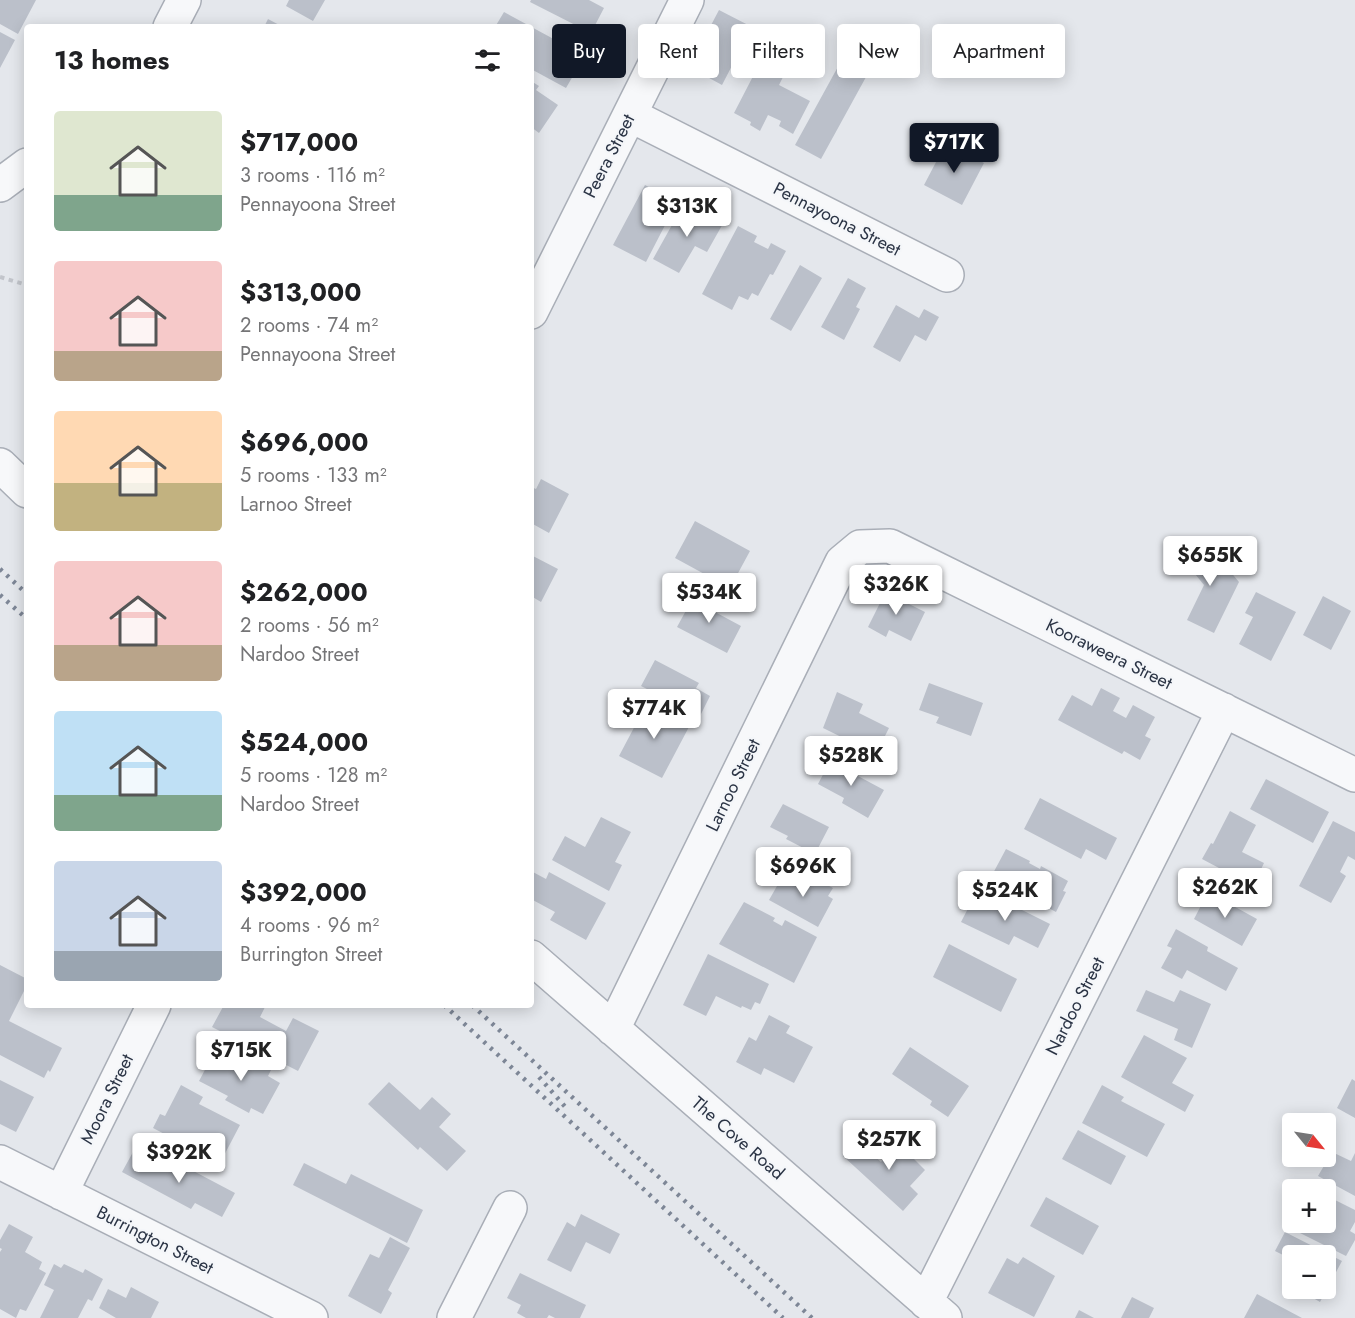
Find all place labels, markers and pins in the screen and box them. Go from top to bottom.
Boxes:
pin: $717K [912,123,996,174]
pin: $313K [645,187,729,238]
pin: $655K [1168,536,1252,587]
pin: $326K [854,565,938,616]
pin: $534K [667,573,751,624]
pin: $774K [612,689,696,740]
pin: $528K [809,736,893,787]
pin: $696K [761,847,845,898]
pin: $262K [1183,868,1267,919]
pin: $524K [963,871,1047,922]
pin: $715K [199,1031,283,1082]
pin: $257K [847,1120,931,1171]
pin: $392K [137,1133,221,1184]

